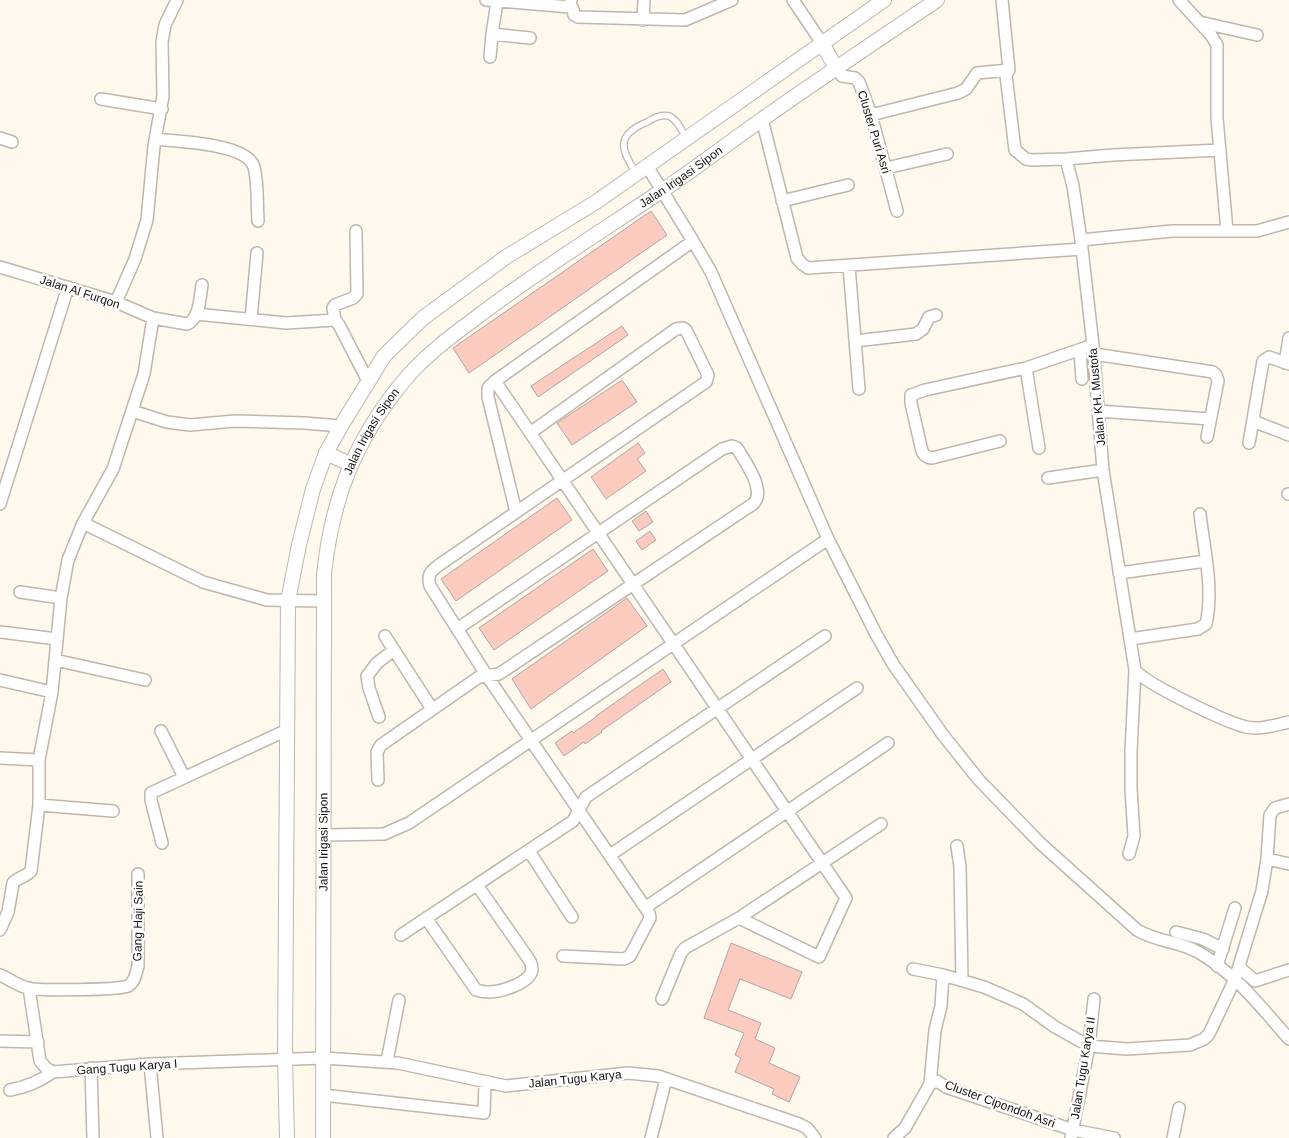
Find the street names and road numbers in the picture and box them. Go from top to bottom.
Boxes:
street label: Cluster Puri Asri [855,89,893,175]
street label: Jalan Irigasi Sipon [637,143,725,211]
street label: Jalan Al Furqon [38,272,122,312]
street label: Jalan KH. Mustofa [1086,347,1108,446]
street label: Jalan Irigasi Sipon [341,385,402,477]
street label: Jalan Irigasi Sipon [316,793,331,891]
street label: Gang Haji Sain [130,881,146,961]
street label: Jalan Tugu Karya II [1068,1016,1098,1120]
street label: Gang Tugu Karya I [76,1057,178,1077]
street label: Jalan Tugu Karya [528,1067,622,1091]
street label: Cluster Cipondoh Asri [943,1078,1057,1130]

